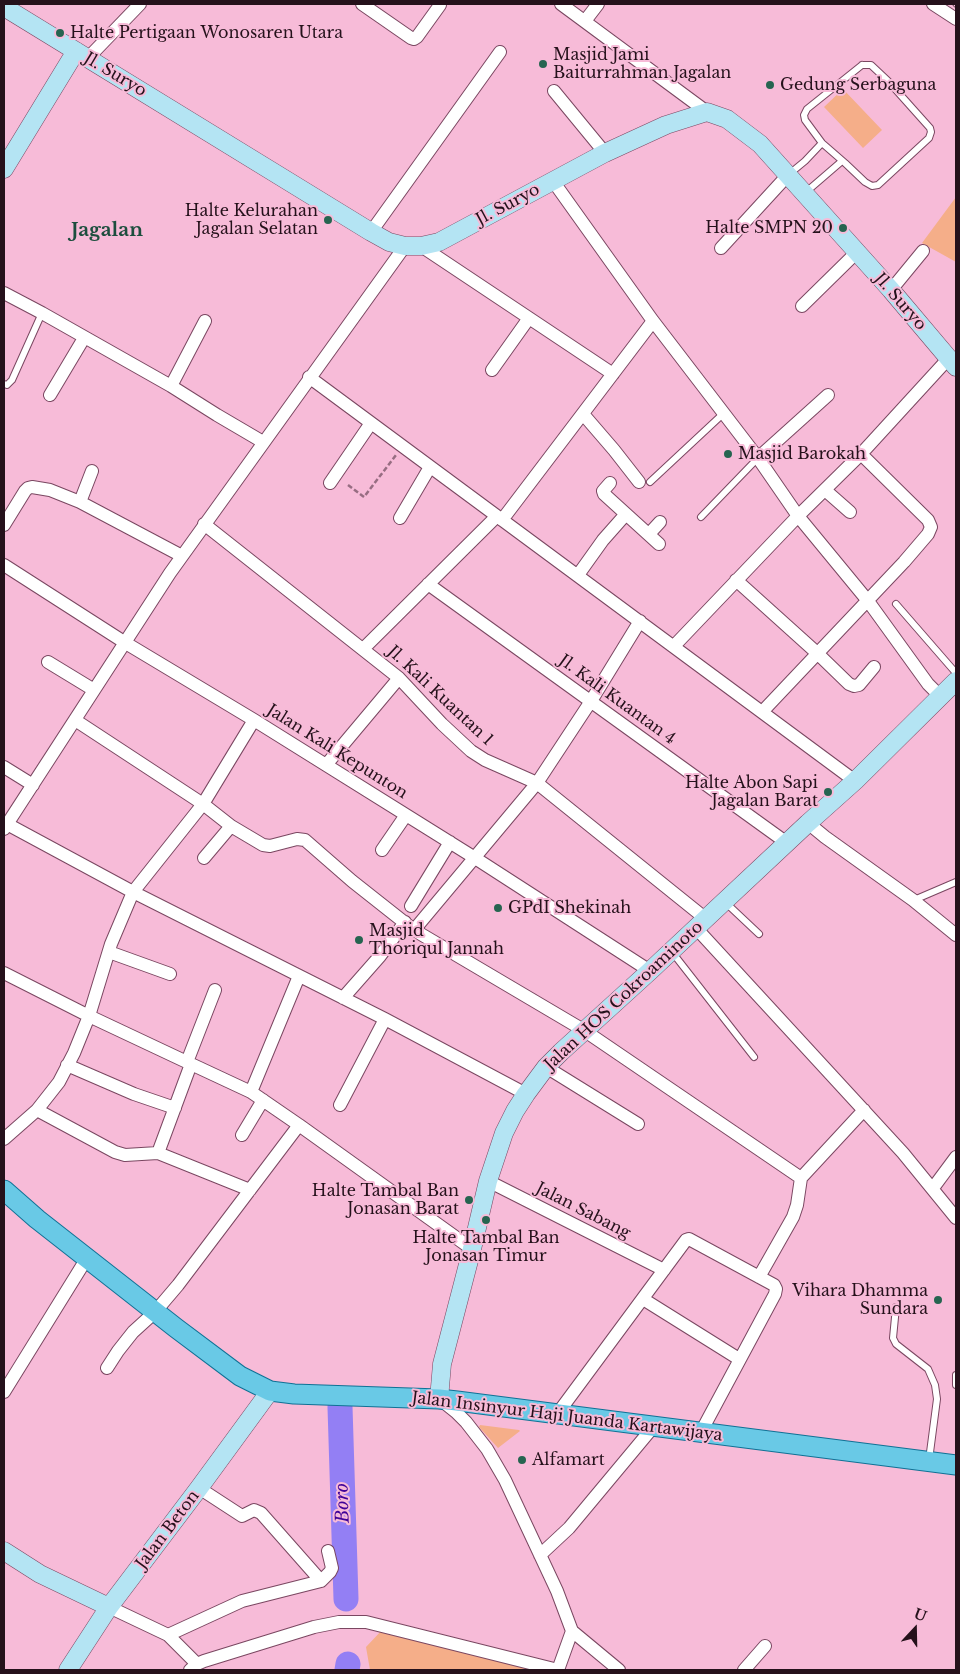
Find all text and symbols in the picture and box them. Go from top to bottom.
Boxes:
place label: Halte Pertigaan Wonosaren Utara [70,23,343,43]
marker: Halte Pertigaan Wonosaren Utara [54,27,66,39]
place label: Masjid Jami Baiturrahman Jagalan [553,45,731,83]
street label: Jl. Suryo [80,49,150,101]
marker: Masjid Jami Baiturrahman Jagalan [537,58,549,70]
place label: Gedung Serbaguna [780,75,936,95]
marker: Gedung Serbaguna [764,79,776,91]
street label: Jl. Suryo [473,180,543,230]
place label: Halte Kelurahan Jagalan Selatan [185,201,318,239]
marker: Halte Kelurahan Jagalan Selatan [322,214,334,226]
place label: Halte SMPN 20 [705,218,833,238]
district label: Jagalan [71,220,143,242]
marker: Halte SMPN 20 [837,222,849,234]
street label: Jl. Suryo [870,270,930,334]
place label: Masjid Barokah [738,444,866,464]
marker: Masjid Barokah [722,448,734,460]
street label: Jl. Kali Kuantan 1 [383,642,497,750]
street label: Jl. Kali Kuantan 4 [555,651,679,749]
street label: Jalan Kali Kepunton [263,701,411,803]
place label: Halte Abon Sapi Jagalan Barat [685,773,818,811]
marker: Halte Abon Sapi Jagalan Barat [822,786,834,798]
place label: GPdI Shekinah [508,898,631,918]
marker: GPdI Shekinah [492,902,504,914]
street label: Jalan HOS Cokroaminoto [541,918,707,1074]
place label: Masjid Thoriqul Jannah [369,921,504,959]
marker: Masjid Thoriqul Jannah [353,934,365,946]
street label: Jalan Sabang [533,1179,633,1243]
place label: Halte Tambal Ban Jonasan Barat [312,1181,459,1219]
marker: Halte Tambal Ban Jonasan Barat [463,1194,475,1206]
marker: Halte Tambal Ban Jonasan Timur [480,1214,492,1226]
place label: Halte Tambal Ban Jonasan Timur [412,1228,560,1266]
place label: Vihara Dhamma Sundara [792,1281,928,1319]
marker: Vihara Dhamma Sundara [932,1294,944,1306]
street label: Jalan Insinyur Haji Juanda Kartawijaya [411,1388,723,1446]
place label: Alfamart [532,1450,605,1470]
marker: Alfamart [516,1454,528,1466]
water label: Boro [332,1483,354,1523]
street label: Jalan Beton [132,1487,204,1573]
north arrow [890,1604,940,1654]
text: U [911,1604,929,1626]

